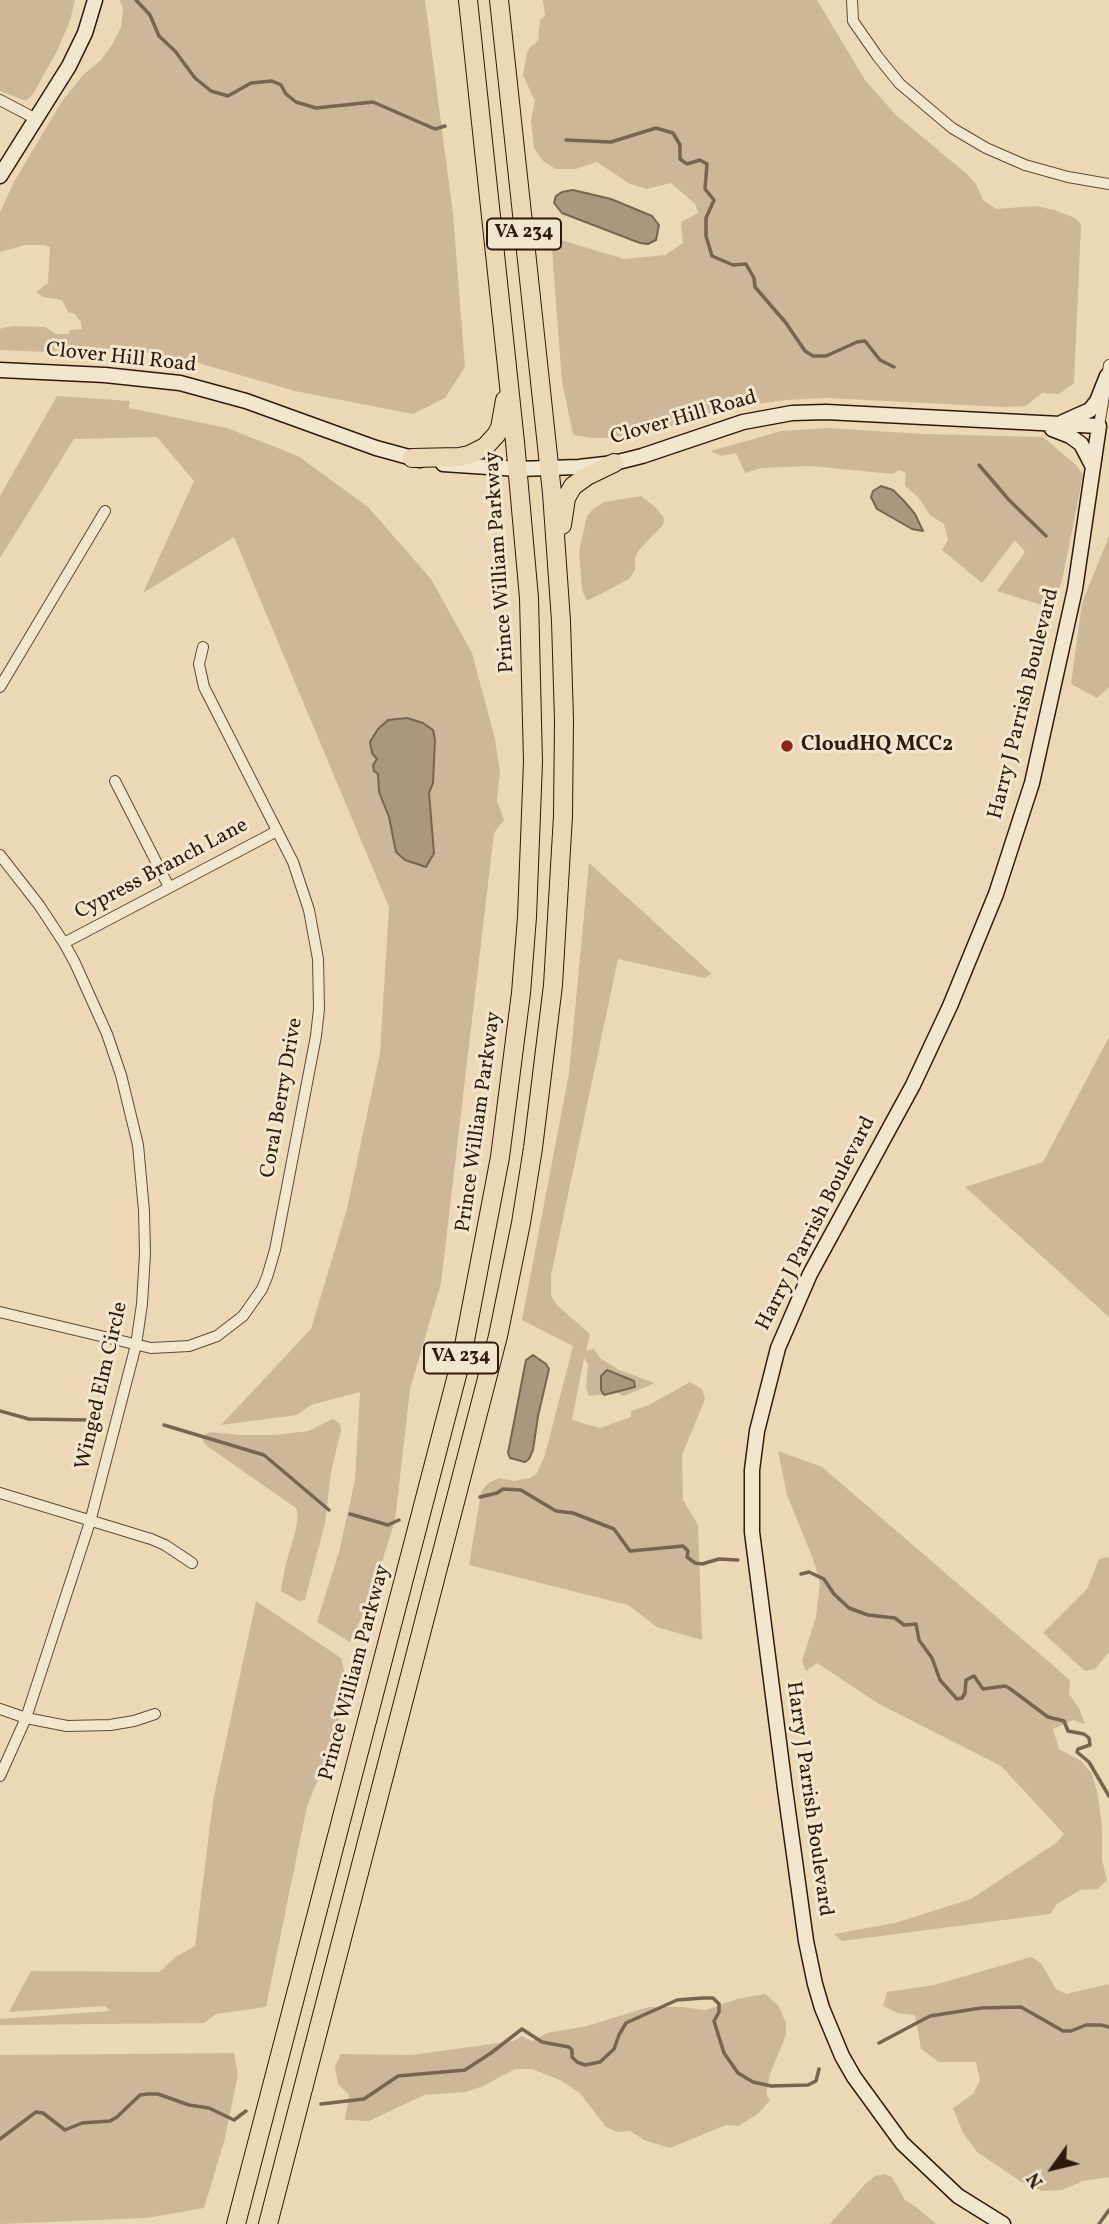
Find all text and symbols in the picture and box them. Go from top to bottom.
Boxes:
road number: VA 234 [487,218,561,250]
street label: Clover Hill Road [45,339,197,379]
street label: Clover Hill Road [608,386,760,452]
street label: Prince William Parkway [481,450,521,674]
street label: Harry J Parrish Boulevard [984,586,1066,822]
place label: CloudHQ MCC2 [801,733,953,759]
marker: CloudHQ MCC2 [779,738,795,754]
street label: Cypress Branch Lane [71,814,253,926]
street label: Prince William Parkway [452,1010,508,1234]
street label: Coral Berry Drive [257,1016,309,1180]
street label: Harry J Parrish Boulevard [752,1113,882,1335]
street label: Winged Elm Circle [71,1300,135,1472]
road number: VA 234 [424,1342,498,1374]
street label: Prince William Parkway [315,1562,397,1784]
street label: Harry J Parrish Boulevard [779,1680,837,1918]
north arrow [1018,2133,1088,2203]
text: N [1021,2167,1050,2193]

